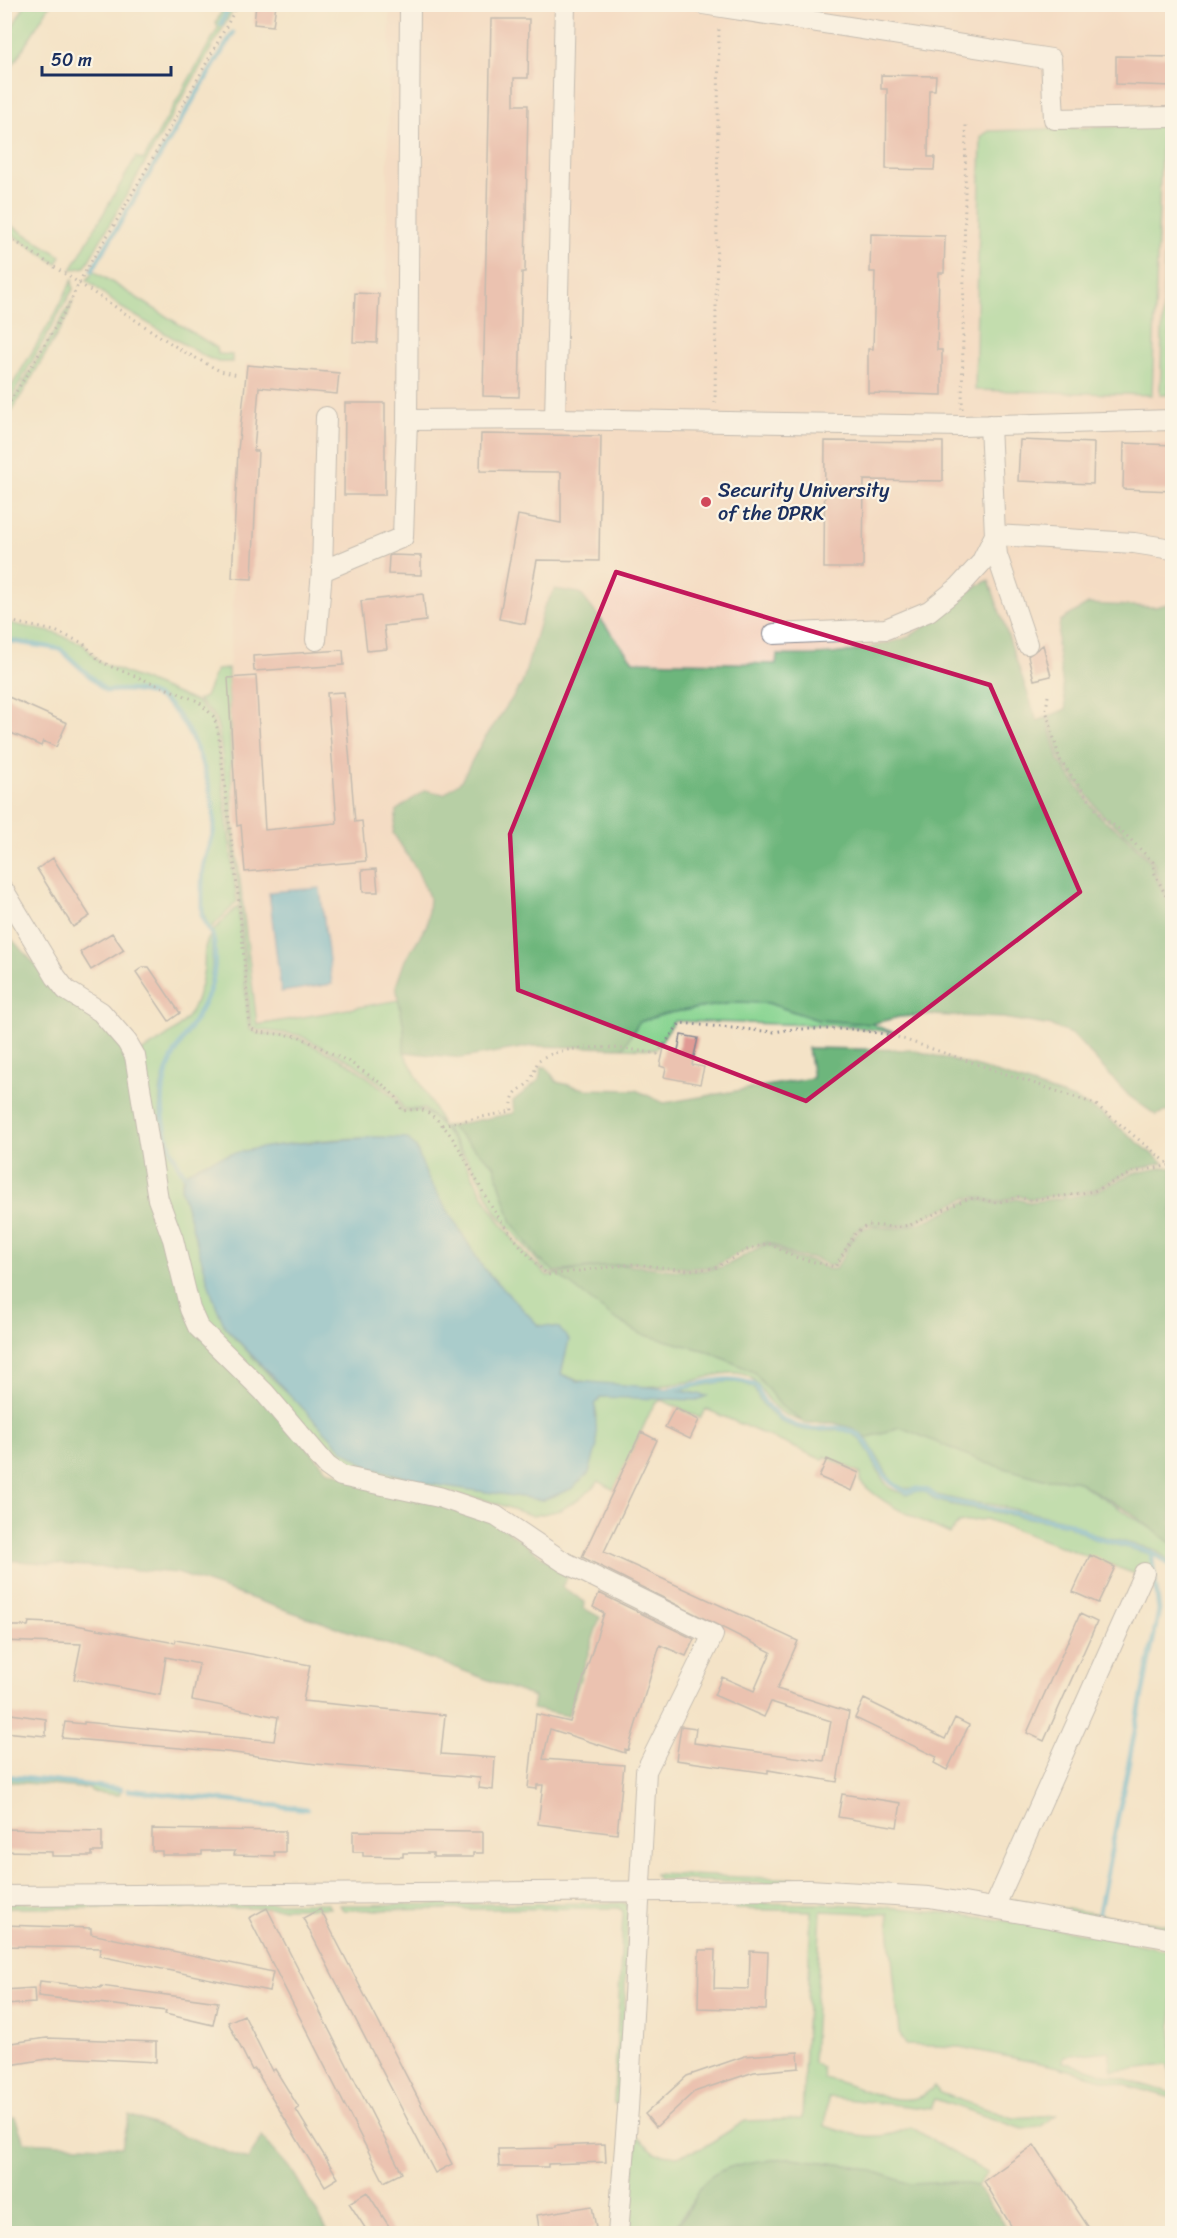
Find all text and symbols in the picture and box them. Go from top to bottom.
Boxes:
scale bar [42,39,171,77]
text: 50 m [51,44,92,76]
place label: Security University of the DPRK [718,473,890,531]
marker: Security University of the DPRK [699,495,713,509]

